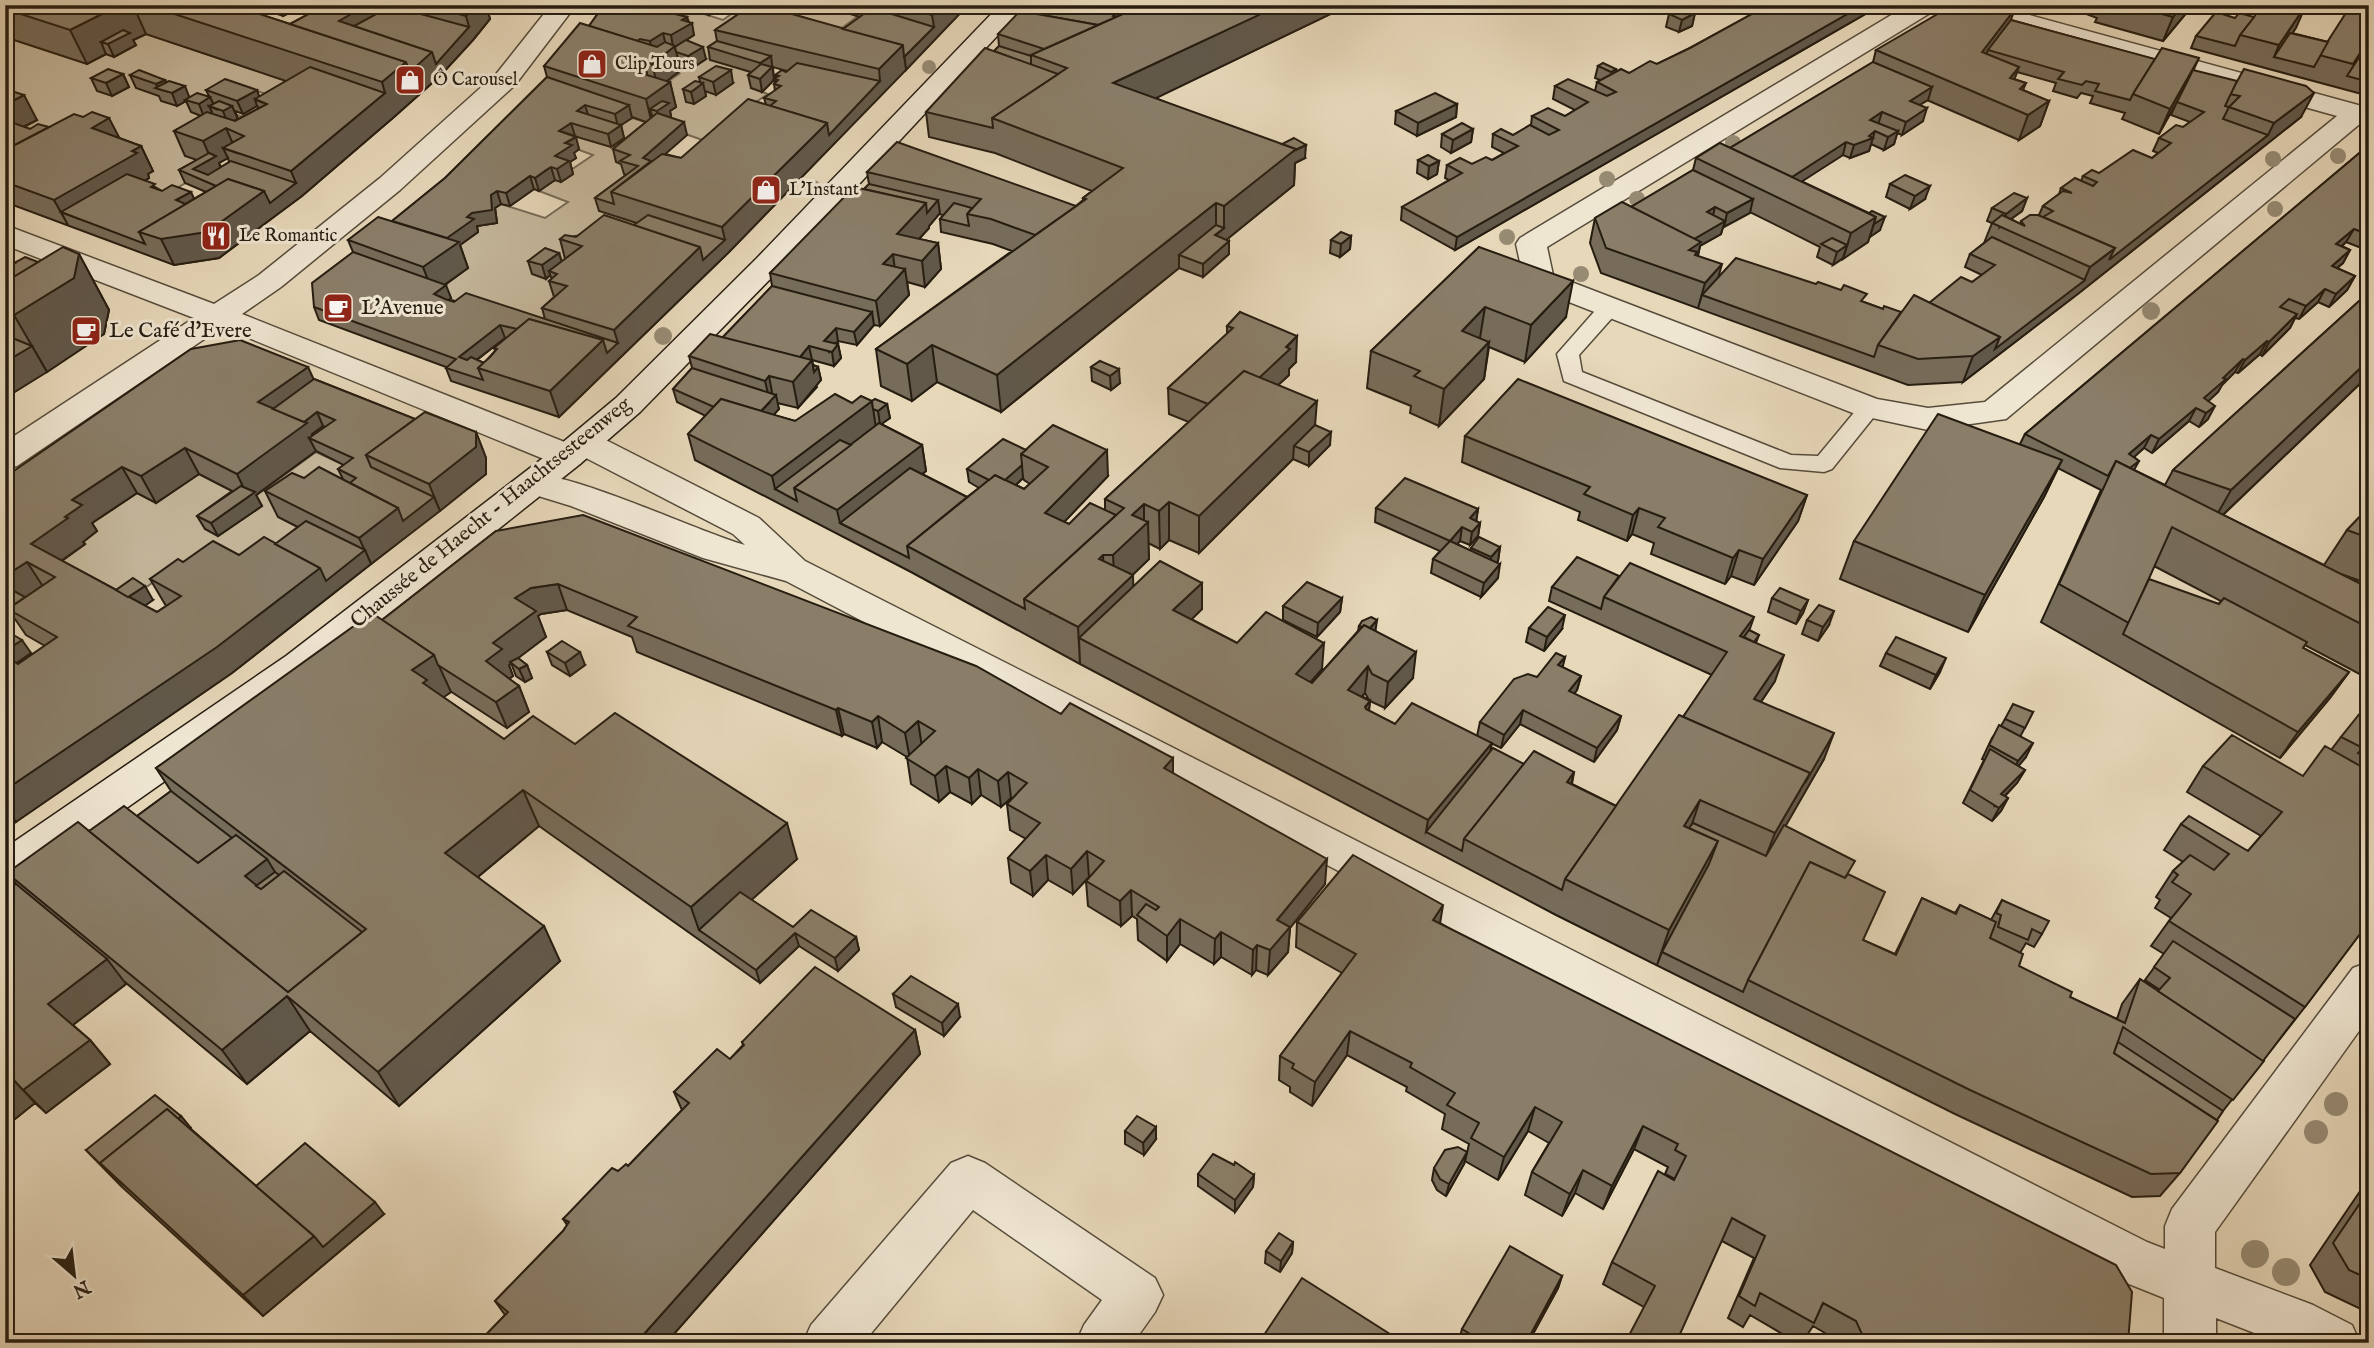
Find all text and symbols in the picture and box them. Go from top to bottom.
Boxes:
shop icon: Clip Tours [575,47,609,81]
place label: Clip Tours [615,53,695,76]
shop icon: Ô Carousel [393,63,427,97]
place label: Ô Carousel [433,67,518,92]
shop icon: L'Instant [749,173,783,207]
place label: L'Instant [789,179,859,202]
restaurant icon: Le Romantic [199,219,233,253]
place label: Le Romantic [239,225,338,248]
cafe icon: L'Avenue [321,291,355,325]
place label: L'Avenue [361,295,444,322]
cafe icon: Le Café d'Evere [69,314,103,348]
place label: Le Café d'Evere [109,318,252,345]
street label: Chaussée de Haecht - Haachtsesteenweg [345,391,637,635]
north arrow [38,1240,108,1310]
text: N [68,1273,95,1303]

